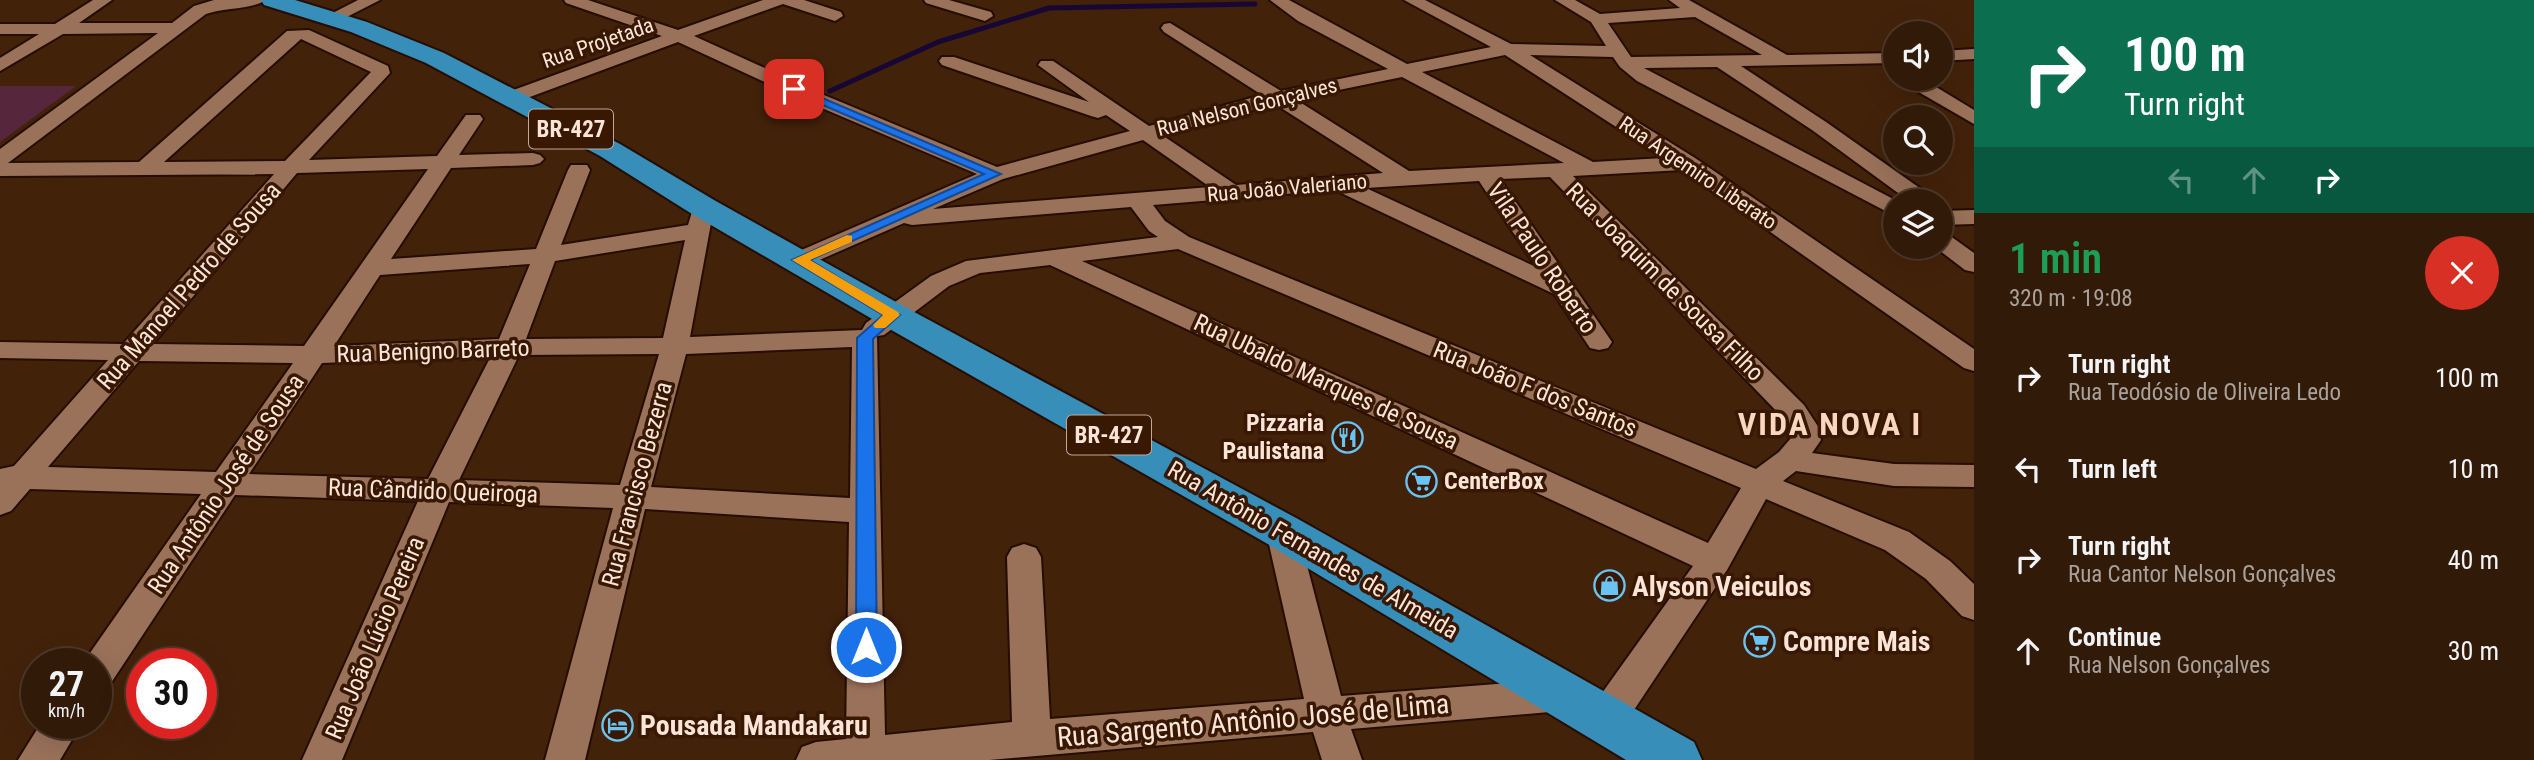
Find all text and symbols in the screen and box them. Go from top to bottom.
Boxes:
street label: Rua Projetada [539,13,657,73]
map controls [1883,21,1953,259]
button: sound [1883,21,1953,91]
text: 100 m [2124,26,2246,83]
icon: right [2009,28,2100,119]
pin [764,59,824,119]
icon: arrive [775,70,813,108]
street label: Rua Nelson Gonçalves [1154,73,1340,141]
text: Turn right [2124,85,2245,123]
button: search [1883,105,1953,175]
road number: BR-427 [529,110,613,148]
street label: Rua Argemiro Liberato [1615,111,1781,235]
icon: left [2162,161,2200,199]
icon: ahead [2235,161,2273,199]
icon: right [2308,161,2346,199]
street label: Rua João Valeriano [1206,169,1368,207]
street label: Rua Manoel Pedro de Sousa [91,177,287,395]
street label: Vila Paulo Roberto [1481,177,1603,339]
street label: Rua Joaquim de Sousa Filho [1560,177,1770,387]
button: layers [1883,189,1953,259]
text: 1 min [2009,234,2102,283]
button: close [2425,236,2499,310]
text: 320 m · 19:08 [2009,285,2133,312]
street label: Rua Ubaldo Marques de Sousa [1189,308,1463,456]
street label: Rua Benigno Barreto [336,334,530,368]
street label: Rua João F dos Santos [1429,335,1641,443]
text: Turn right [2068,349,2170,379]
icon: right [2009,359,2047,397]
text: 100 m [2435,363,2499,393]
street label: Rua Antônio José de Sousa [142,369,310,599]
street label: Rua Francisco Bezerra [596,379,678,589]
text: Rua Teodósio de Oliveira Ledo [2068,379,2341,406]
district label: VIDA NOVA I [1738,405,1922,443]
place label: Pizzaria Paulistana [1223,409,1324,465]
road number: BR-427 [1067,416,1151,454]
restaurant icon: Pizzaria Paulistana [1330,420,1364,454]
icon: left [2009,450,2047,488]
text: Turn left [2068,454,2157,484]
text: 10 m [2448,454,2499,484]
street label: Rua Antônio Fernandes de Almeida [1163,455,1463,645]
supermarket icon: CenterBox [1404,464,1438,498]
place label: CenterBox [1444,467,1544,495]
street label: Rua Cândido Queiroga [327,473,539,509]
text: Turn right [2068,531,2170,561]
street label: Rua João Lúcio Pereira [320,533,430,743]
icon: right [2009,541,2047,579]
text: 40 m [2448,545,2499,575]
text: Rua Cantor Nelson Gonçalves [2068,561,2336,588]
shop icon: Alyson Veiculos [1592,569,1626,603]
place label: Alyson Veiculos [1632,570,1812,603]
position arrow [829,610,903,684]
text: Continue [2068,622,2161,652]
supermarket icon: Compre Mais [1743,624,1777,658]
place label: Compre Mais [1783,625,1931,658]
icon: ahead [2009,632,2047,670]
text: 30 m [2448,636,2499,666]
speed limit sign: 30 [126,648,217,739]
text: Rua Nelson Gonçalves [2068,652,2271,679]
text: 27 [49,664,84,705]
street label: Rua Sargento Antônio José de Lima [1056,687,1450,754]
text: km/h [48,700,85,721]
hotel icon: Pousada Mandakaru [600,708,634,742]
place label: Pousada Mandakaru [640,709,868,742]

